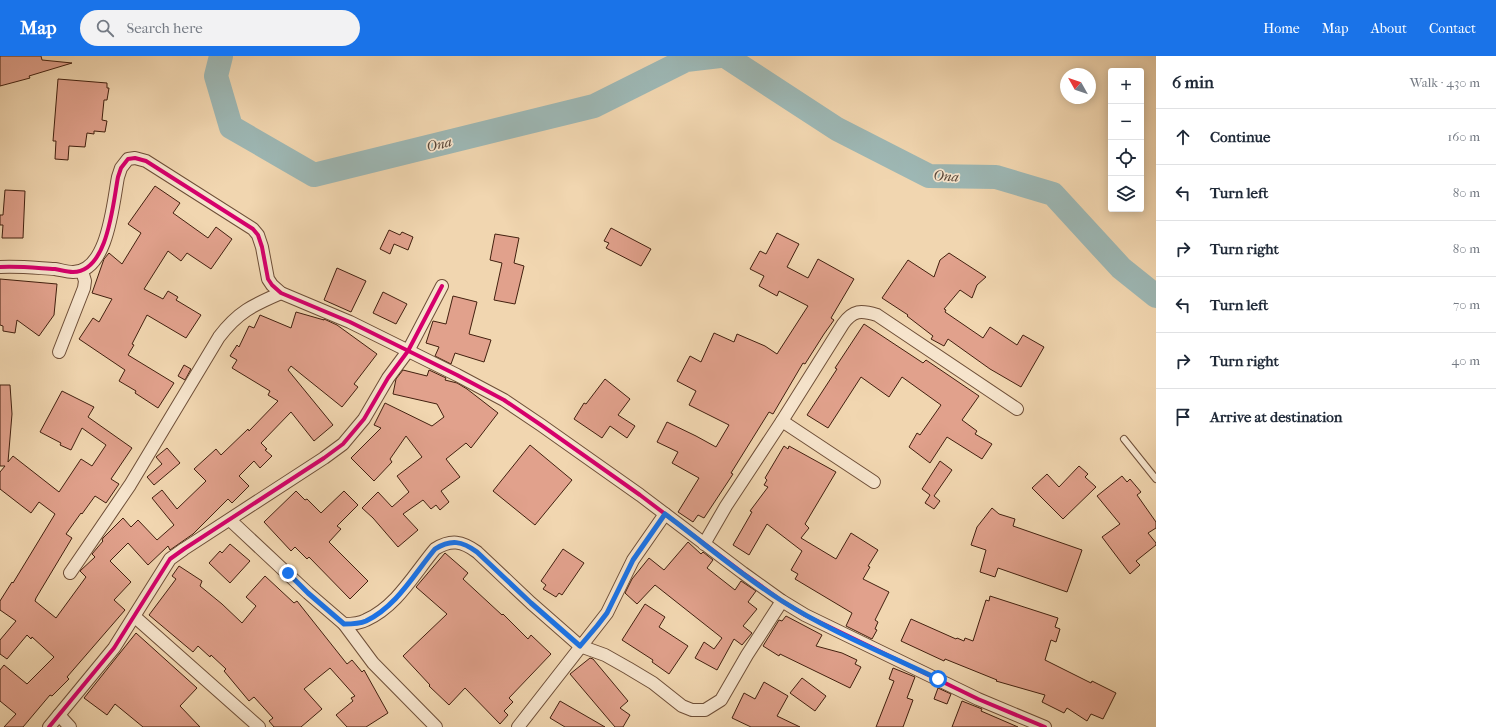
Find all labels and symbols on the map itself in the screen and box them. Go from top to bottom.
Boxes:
north arrow [1060,68,1096,104]
water label: Ona [425,133,454,156]
water label: Ona [933,167,959,186]
route end [279,564,297,582]
route start [929,670,947,688]

